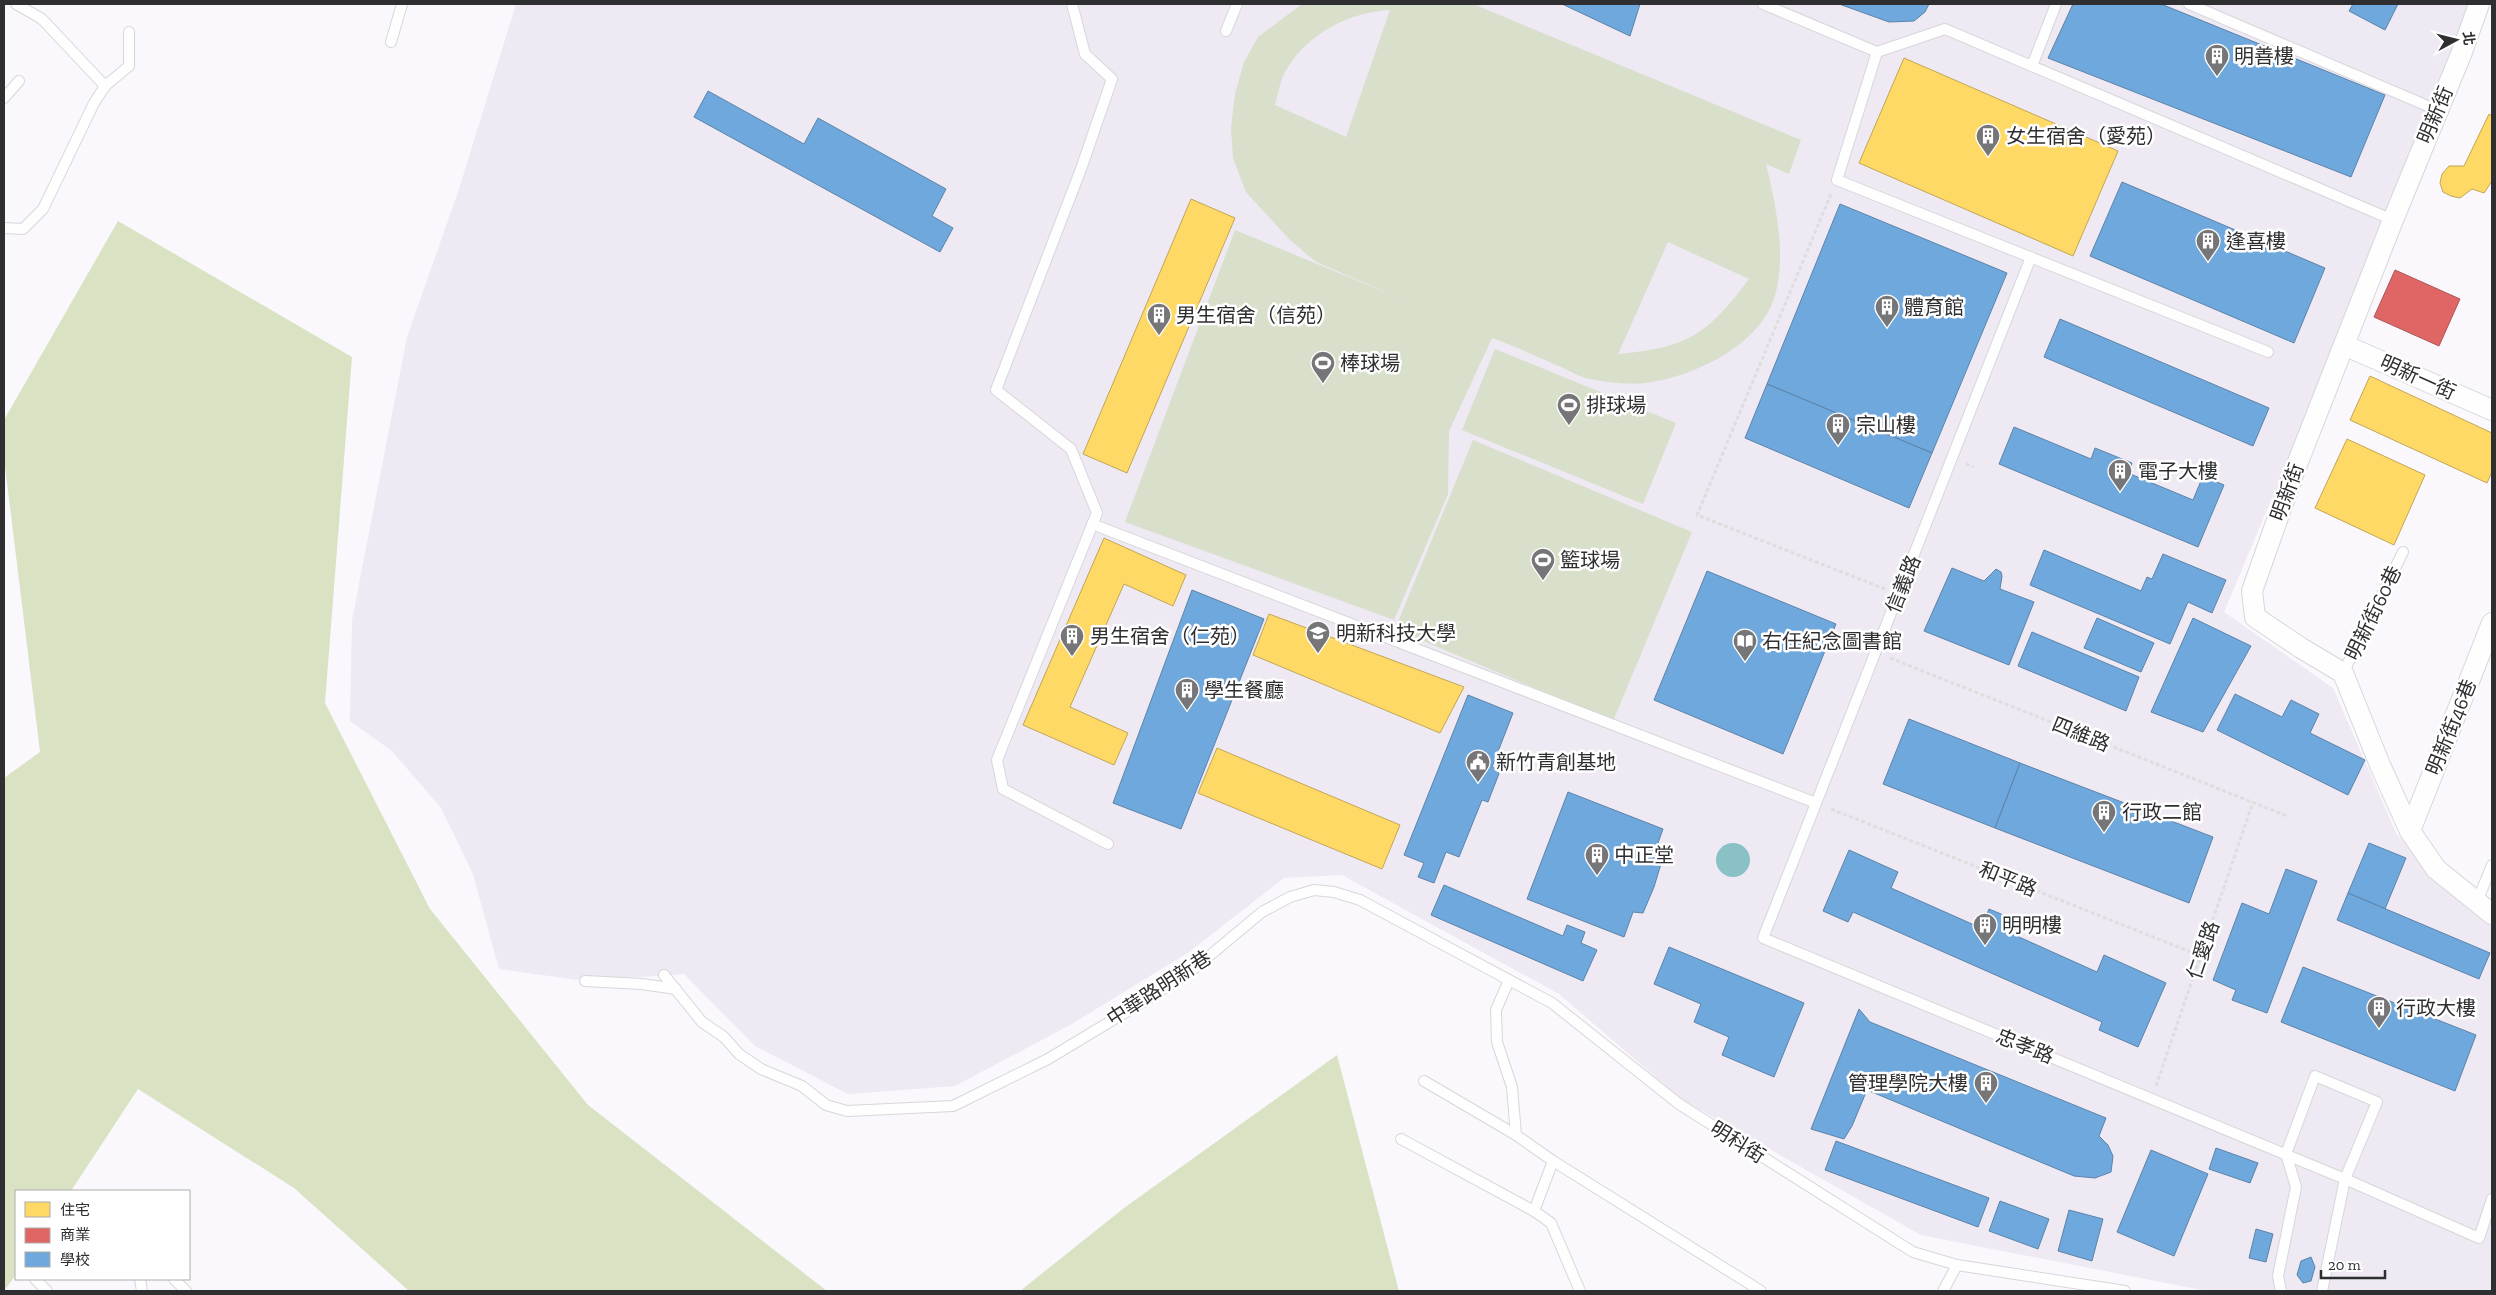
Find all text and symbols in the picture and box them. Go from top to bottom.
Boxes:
north arrow [2431,15,2481,65]
text: 北 [2459,30,2478,46]
building icon: 明善樓 [2204,43,2230,77]
place label: 明善樓 [2234,44,2294,68]
street label: 明新街 [2412,83,2458,147]
building icon: 女生宿舍（愛苑） [1975,123,2001,157]
place label: 女生宿舍（愛苑） [2006,124,2166,148]
building icon: 逢喜樓 [2195,228,2221,262]
place label: 逢喜樓 [2226,229,2286,253]
building icon: 體育館 [1874,294,1900,328]
place label: 體育館 [1904,295,1964,319]
building icon: 男生宿舍（信苑） [1146,302,1172,336]
place label: 男生宿舍（信苑） [1176,303,1336,327]
sports icon: 棒球場 [1310,350,1336,384]
street label: 明新一街 [2377,350,2459,404]
place label: 棒球場 [1340,351,1400,375]
sports icon: 排球場 [1556,392,1582,426]
place label: 排球場 [1586,393,1646,417]
building icon: 宗山樓 [1825,412,1851,446]
place label: 宗山樓 [1856,413,1916,437]
building icon: 電子大樓 [2107,458,2133,492]
place label: 電子大樓 [2138,459,2218,483]
street label: 明新街 [2265,460,2309,524]
sports icon: 籃球場 [1530,547,1556,581]
place label: 籃球場 [1560,548,1620,572]
street label: 信義路 [1881,552,1925,616]
street label: 明新街60巷 [2340,562,2406,664]
school or university icon: 明新科技大學 [1305,620,1331,654]
place label: 明新科技大學 [1336,621,1456,645]
building icon: 男生宿舍（仁苑） [1059,623,1085,657]
place label: 男生宿舍（仁苑） [1090,624,1250,648]
library icon: 右任紀念圖書館 [1732,628,1758,662]
place label: 右任紀念圖書館 [1762,629,1902,653]
street label: 明新街46巷 [2421,675,2481,779]
building icon: 學生餐廳 [1174,677,1200,711]
place label: 學生餐廳 [1204,678,1284,702]
street label: 四維路 [2049,712,2113,756]
public building icon: 新竹青創基地 [1465,749,1491,783]
place label: 新竹青創基地 [1496,750,1616,774]
building icon: 行政二館 [2091,799,2117,833]
place label: 行政二館 [2122,800,2202,824]
building icon: 中正堂 [1584,842,1610,876]
place label: 中正堂 [1614,843,1674,867]
street label: 和平路 [1976,857,2040,901]
building icon: 明明樓 [1972,912,1998,946]
place label: 明明樓 [2002,913,2062,937]
street label: 仁愛路 [2182,918,2224,982]
street label: 中華路明新巷 [1102,945,1216,1031]
building icon: 行政大樓 [2366,995,2392,1029]
place label: 行政大樓 [2396,996,2476,1020]
street label: 忠孝路 [1993,1024,2057,1068]
building icon: 管理學院大樓 [1973,1070,1999,1104]
place label: 管理學院大樓 [1848,1071,1968,1095]
street label: 明科街 [1706,1116,1770,1168]
legend [15,1190,190,1280]
text: 住宅 [60,1201,90,1219]
text: 商業 [60,1226,90,1244]
scale bar [2321,1248,2385,1280]
text: 學校 [60,1251,90,1269]
text: 20 m [2328,1256,2361,1274]

